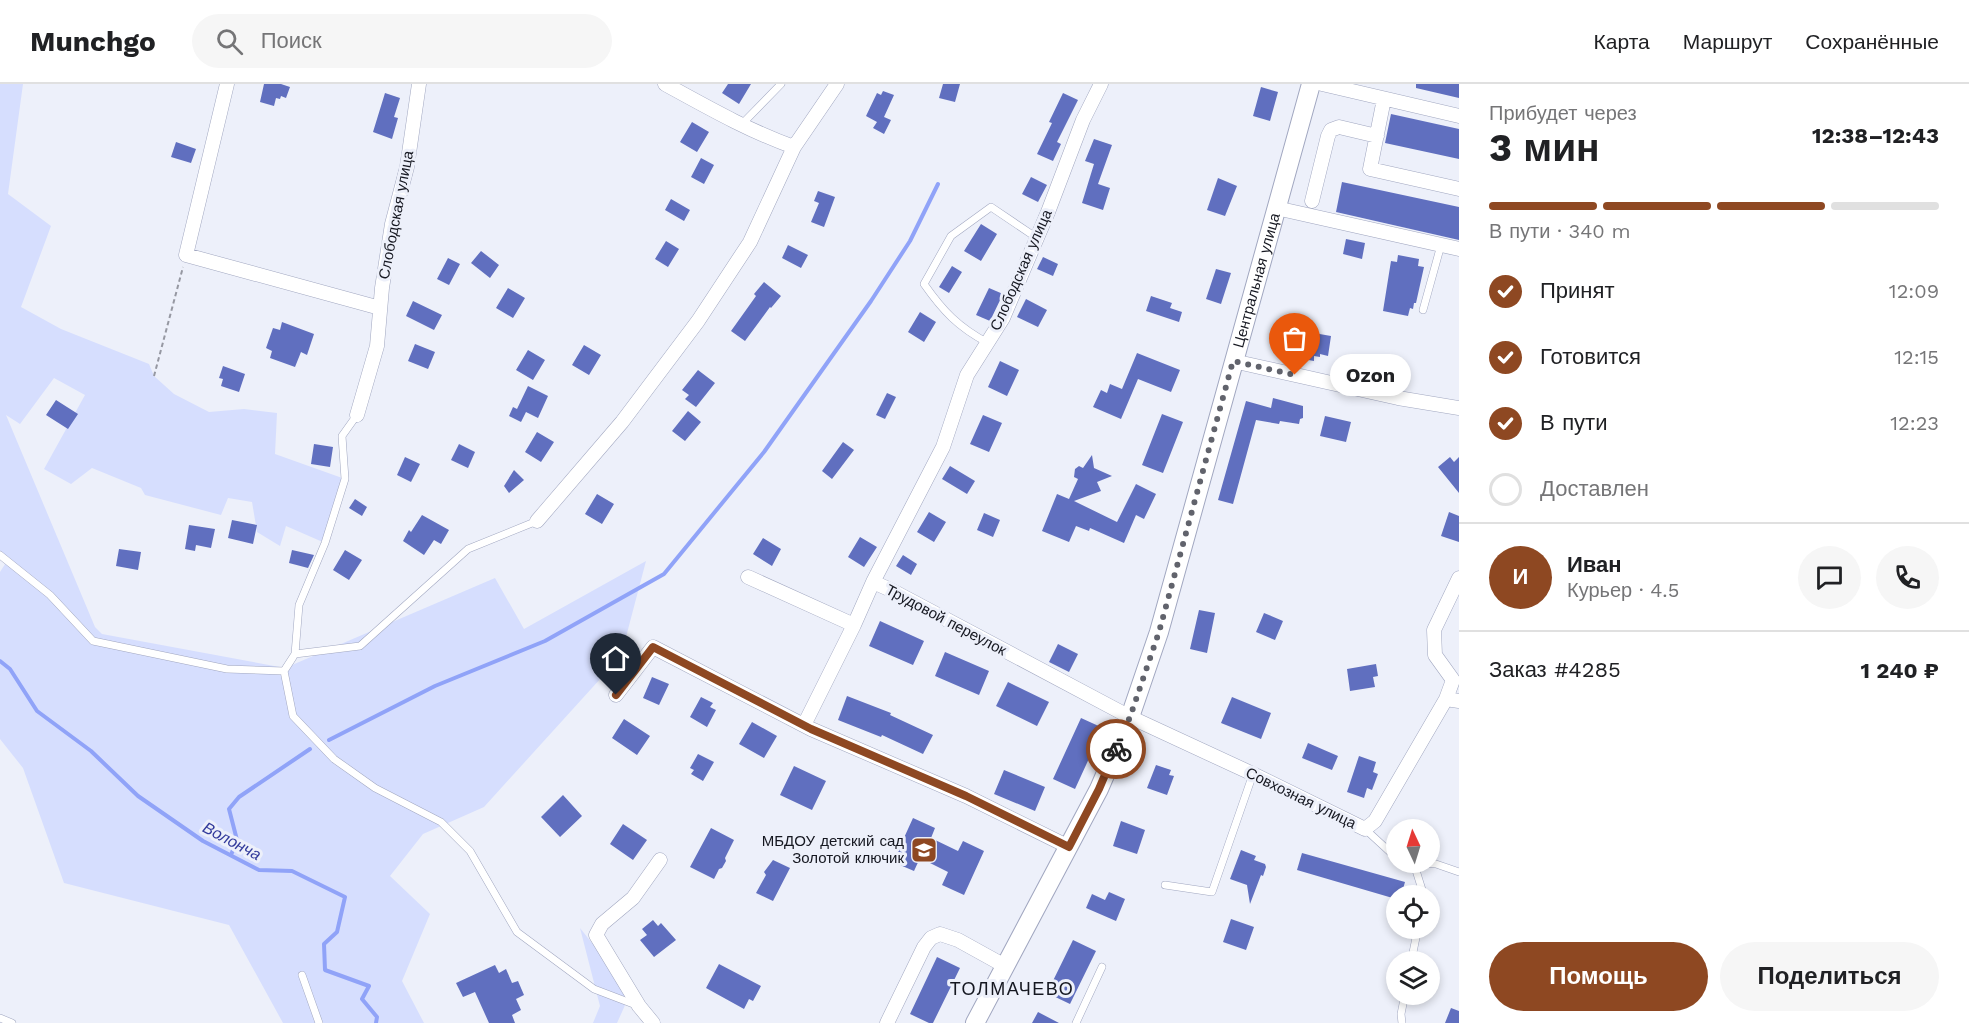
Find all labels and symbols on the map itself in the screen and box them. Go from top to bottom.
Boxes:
street label: Слободская улица [375,149,417,281]
street label: Слободская улица [986,206,1056,333]
street label: Центральная улица [1229,210,1284,350]
pin [1269,313,1320,375]
callout: Ozon [1331,354,1412,396]
street label: Трудовой переулок [883,581,1010,660]
pin [590,633,641,695]
courier [1086,719,1146,779]
street label: Совхозная улица [1243,763,1360,833]
water label: Волонча [200,818,264,864]
north arrow [1386,819,1440,873]
place label: МБДОУ детский сад Золотой ключик [762,832,904,867]
school or university icon: МБДОУ детский сад Золотой ключик [909,835,939,865]
district label: ТОЛМАЧЕВО [950,978,1074,999]

